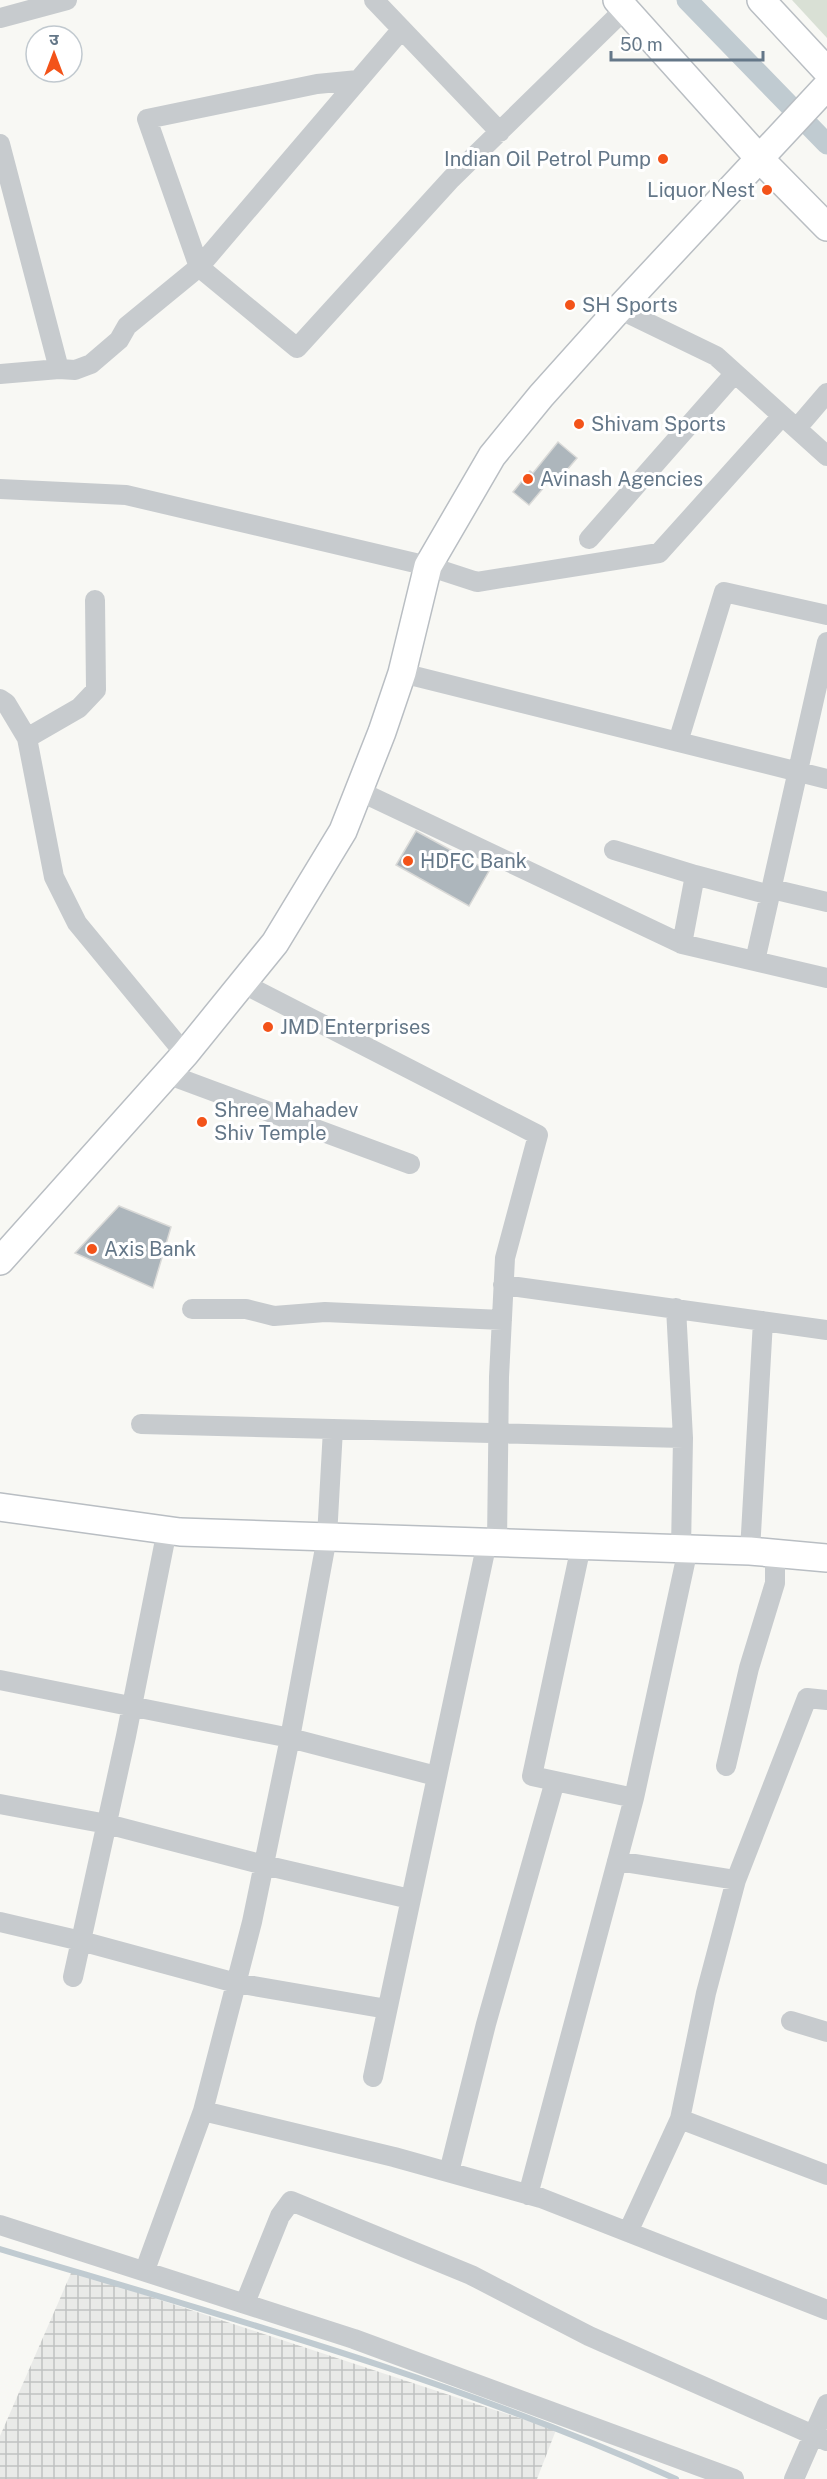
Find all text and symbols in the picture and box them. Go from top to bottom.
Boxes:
north arrow [24,24,84,84]
scale bar [611,24,762,62]
text: उ [49,30,59,49]
text: 50 m [620,34,663,55]
place label: Indian Oil Petrol Pump [444,147,651,171]
marker: Indian Oil Petrol Pump [656,152,670,166]
place label: Liquor Nest [647,178,755,202]
marker: Liquor Nest [760,183,774,197]
place label: SH Sports [582,293,678,317]
marker: SH Sports [563,298,577,312]
place label: Shivam Sports [591,412,726,436]
marker: Shivam Sports [572,417,586,431]
place label: Avinash Agencies [540,467,703,491]
marker: Avinash Agencies [521,472,535,486]
place label: HDFC Bank [420,849,527,873]
marker: HDFC Bank [401,854,415,868]
place label: JMD Enterprises [280,1015,430,1039]
marker: JMD Enterprises [261,1020,275,1034]
place label: Shree Mahadev Shiv Temple [214,1098,358,1145]
marker: Shree Mahadev Shiv Temple [195,1115,209,1129]
place label: Axis Bank [104,1237,196,1261]
marker: Axis Bank [85,1242,99,1256]

